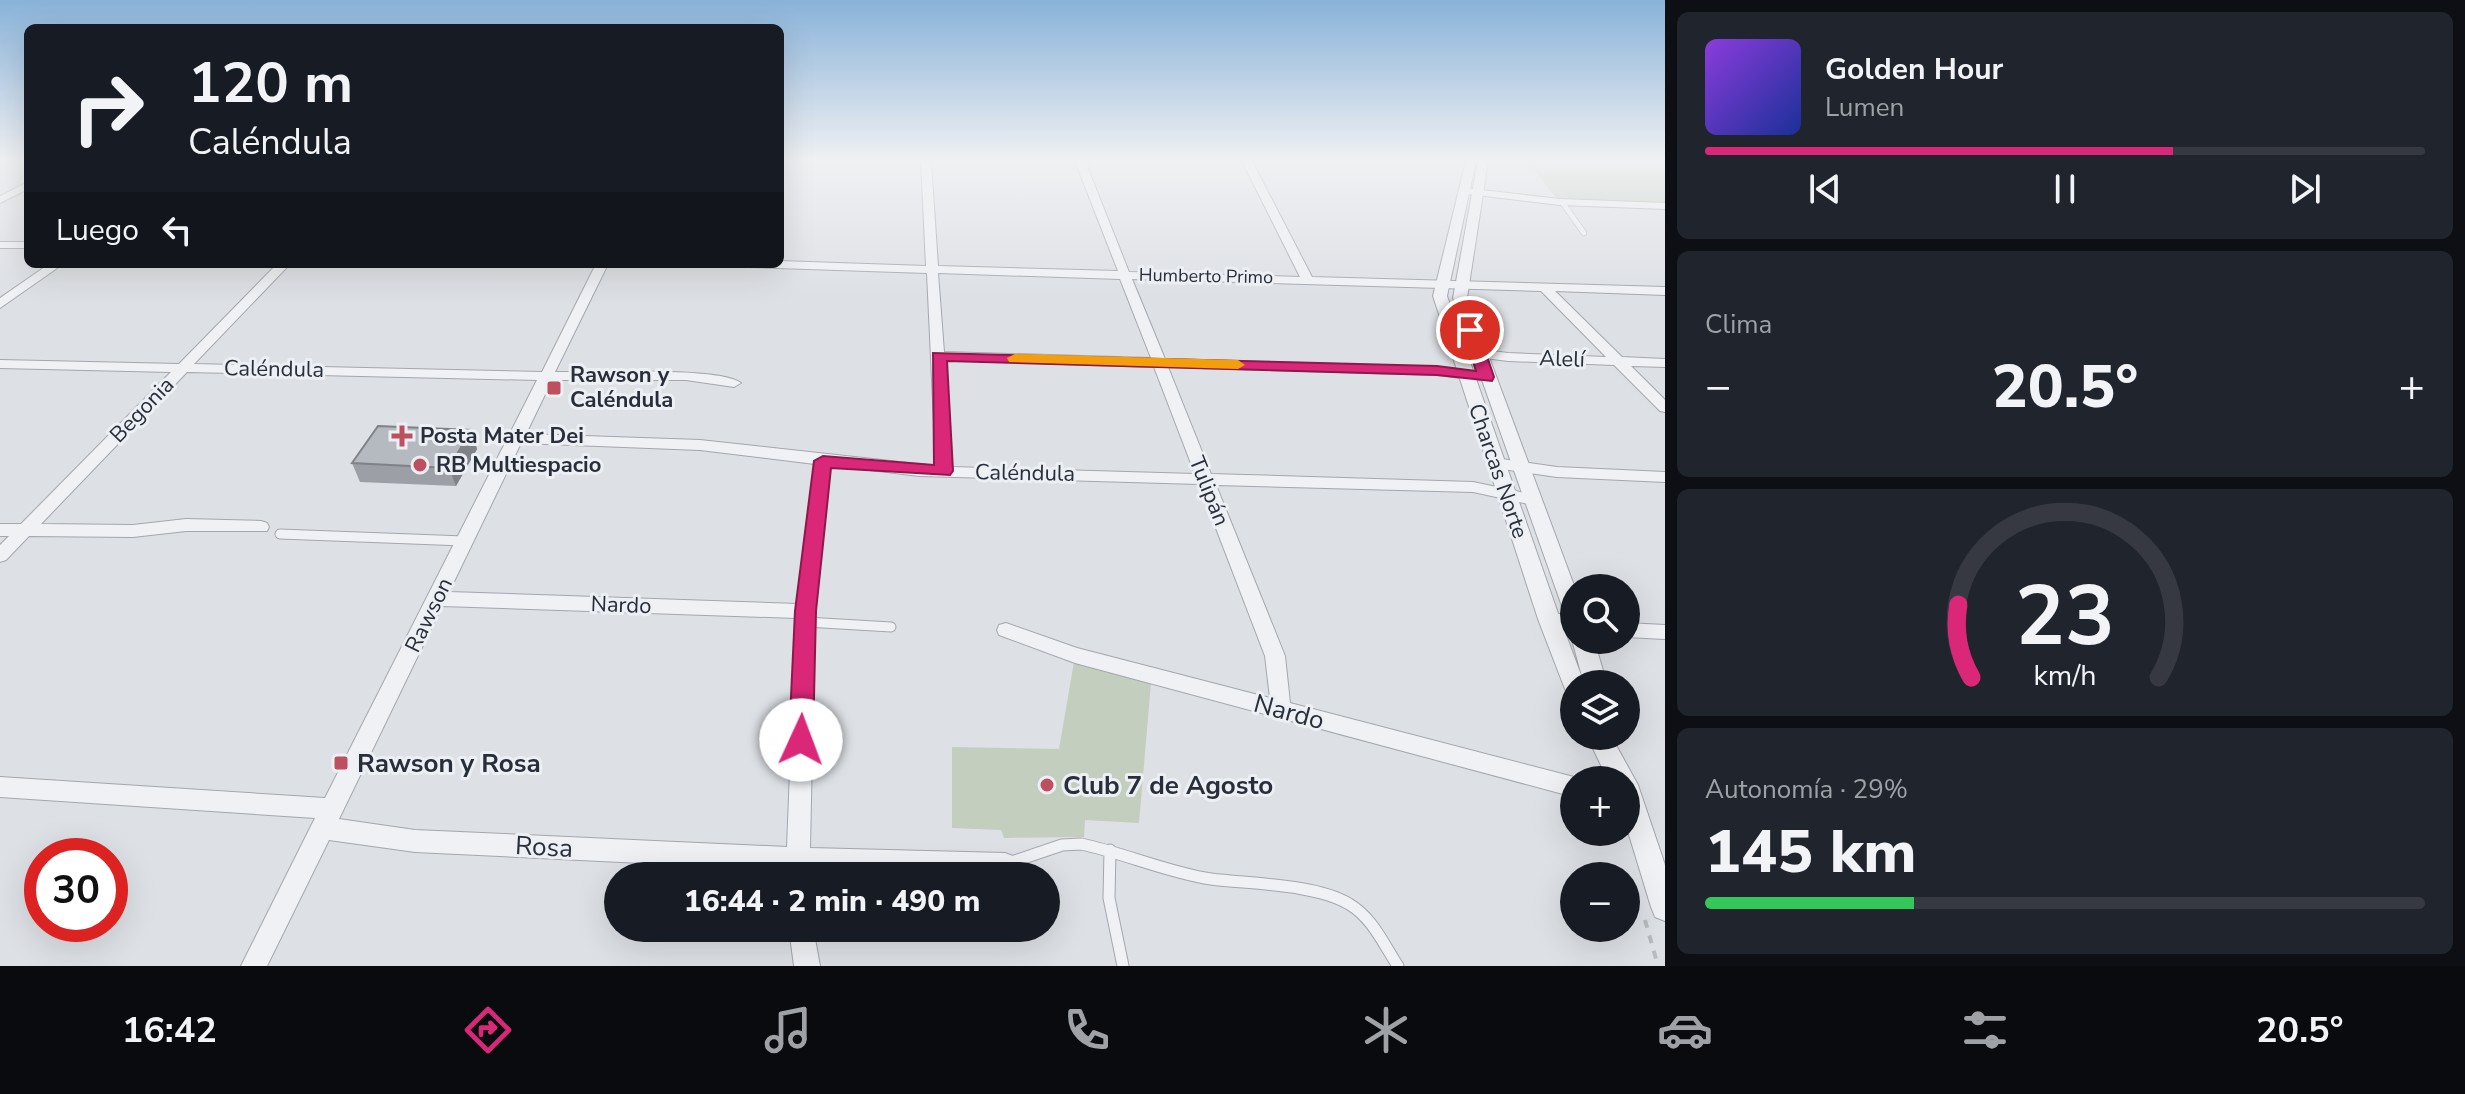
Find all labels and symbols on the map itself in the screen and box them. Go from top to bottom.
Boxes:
street label: Humberto Primo [1139,263,1273,289]
pin [1436,296,1504,364]
street label: Alelí [1539,343,1587,375]
street label: Caléndula [224,353,324,385]
place label: Rawson y Caléndula [570,360,673,415]
street label: Begonia [103,370,181,450]
marker: Rawson y Caléndula [545,379,563,397]
street label: Charcas Norte [1461,399,1535,543]
place label: Posta Mater Dei [420,421,584,451]
marker: Posta Mater Dei [391,425,413,447]
place label: RB Multiespacio [436,450,601,480]
street label: Tulipán [1181,452,1237,530]
marker: RB Multiespacio [411,456,429,474]
street label: Caléndula [975,457,1075,489]
street label: Rawson [398,573,460,657]
street label: Nardo [590,589,652,621]
street label: Nardo [1250,686,1328,738]
position arrow [759,698,843,782]
place label: Rawson y Rosa [357,746,541,781]
marker: Rawson y Rosa [332,754,350,772]
place label: Club 7 de Agosto [1063,768,1273,803]
marker: Club 7 de Agosto [1038,776,1056,794]
street label: Rosa [514,828,574,866]
speed limit sign: 30 [24,838,128,942]

